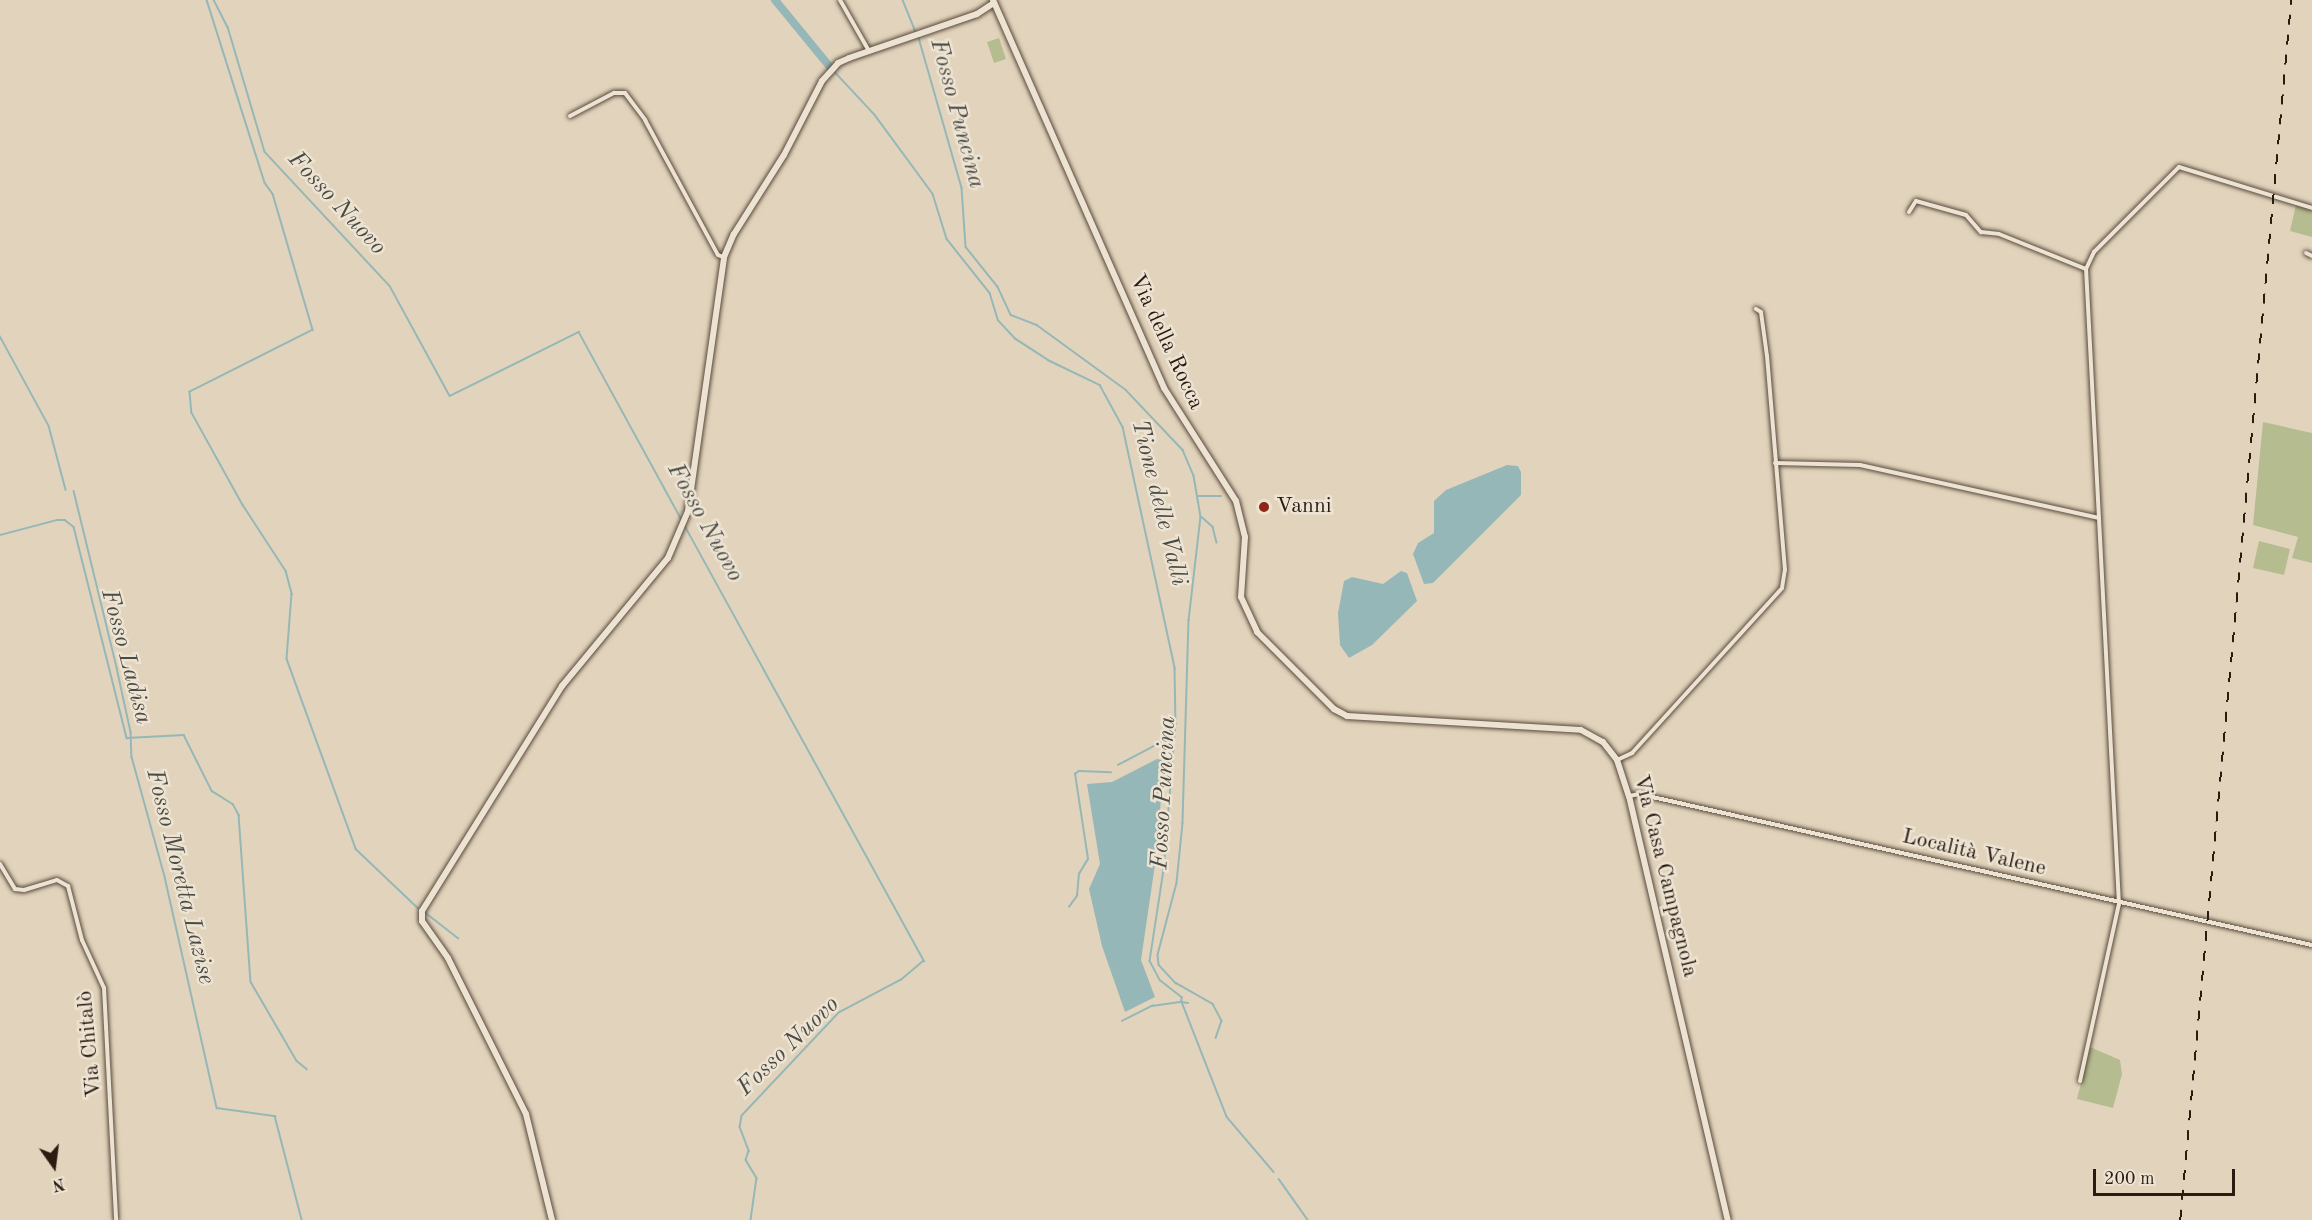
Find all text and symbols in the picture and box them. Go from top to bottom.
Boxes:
water label: Fosso Puncina [922,36,990,192]
water label: Fosso Nuovo [281,146,391,262]
street label: Via della Rocca [1123,270,1209,414]
water label: Tione delle Valli [1123,417,1193,589]
water label: Fosso Nuovo [660,459,748,587]
place label: Vanni [1276,494,1332,520]
marker: Vanni [1257,500,1271,514]
water label: Fosso Ladisa [93,587,157,727]
water label: Fosso Puncina [1147,716,1183,870]
water label: Fosso Moretta Lazise [138,766,220,988]
street label: Via Casa Campagnola [1627,772,1703,980]
street label: Località Valene [1899,824,2049,882]
street label: Via Chitalò [72,990,108,1098]
water label: Fosso Nuovo [732,991,846,1103]
north arrow [24,1136,84,1196]
scale bar [2096,1157,2238,1195]
text: 200 m [2104,1170,2155,1188]
text: N [50,1174,66,1193]

